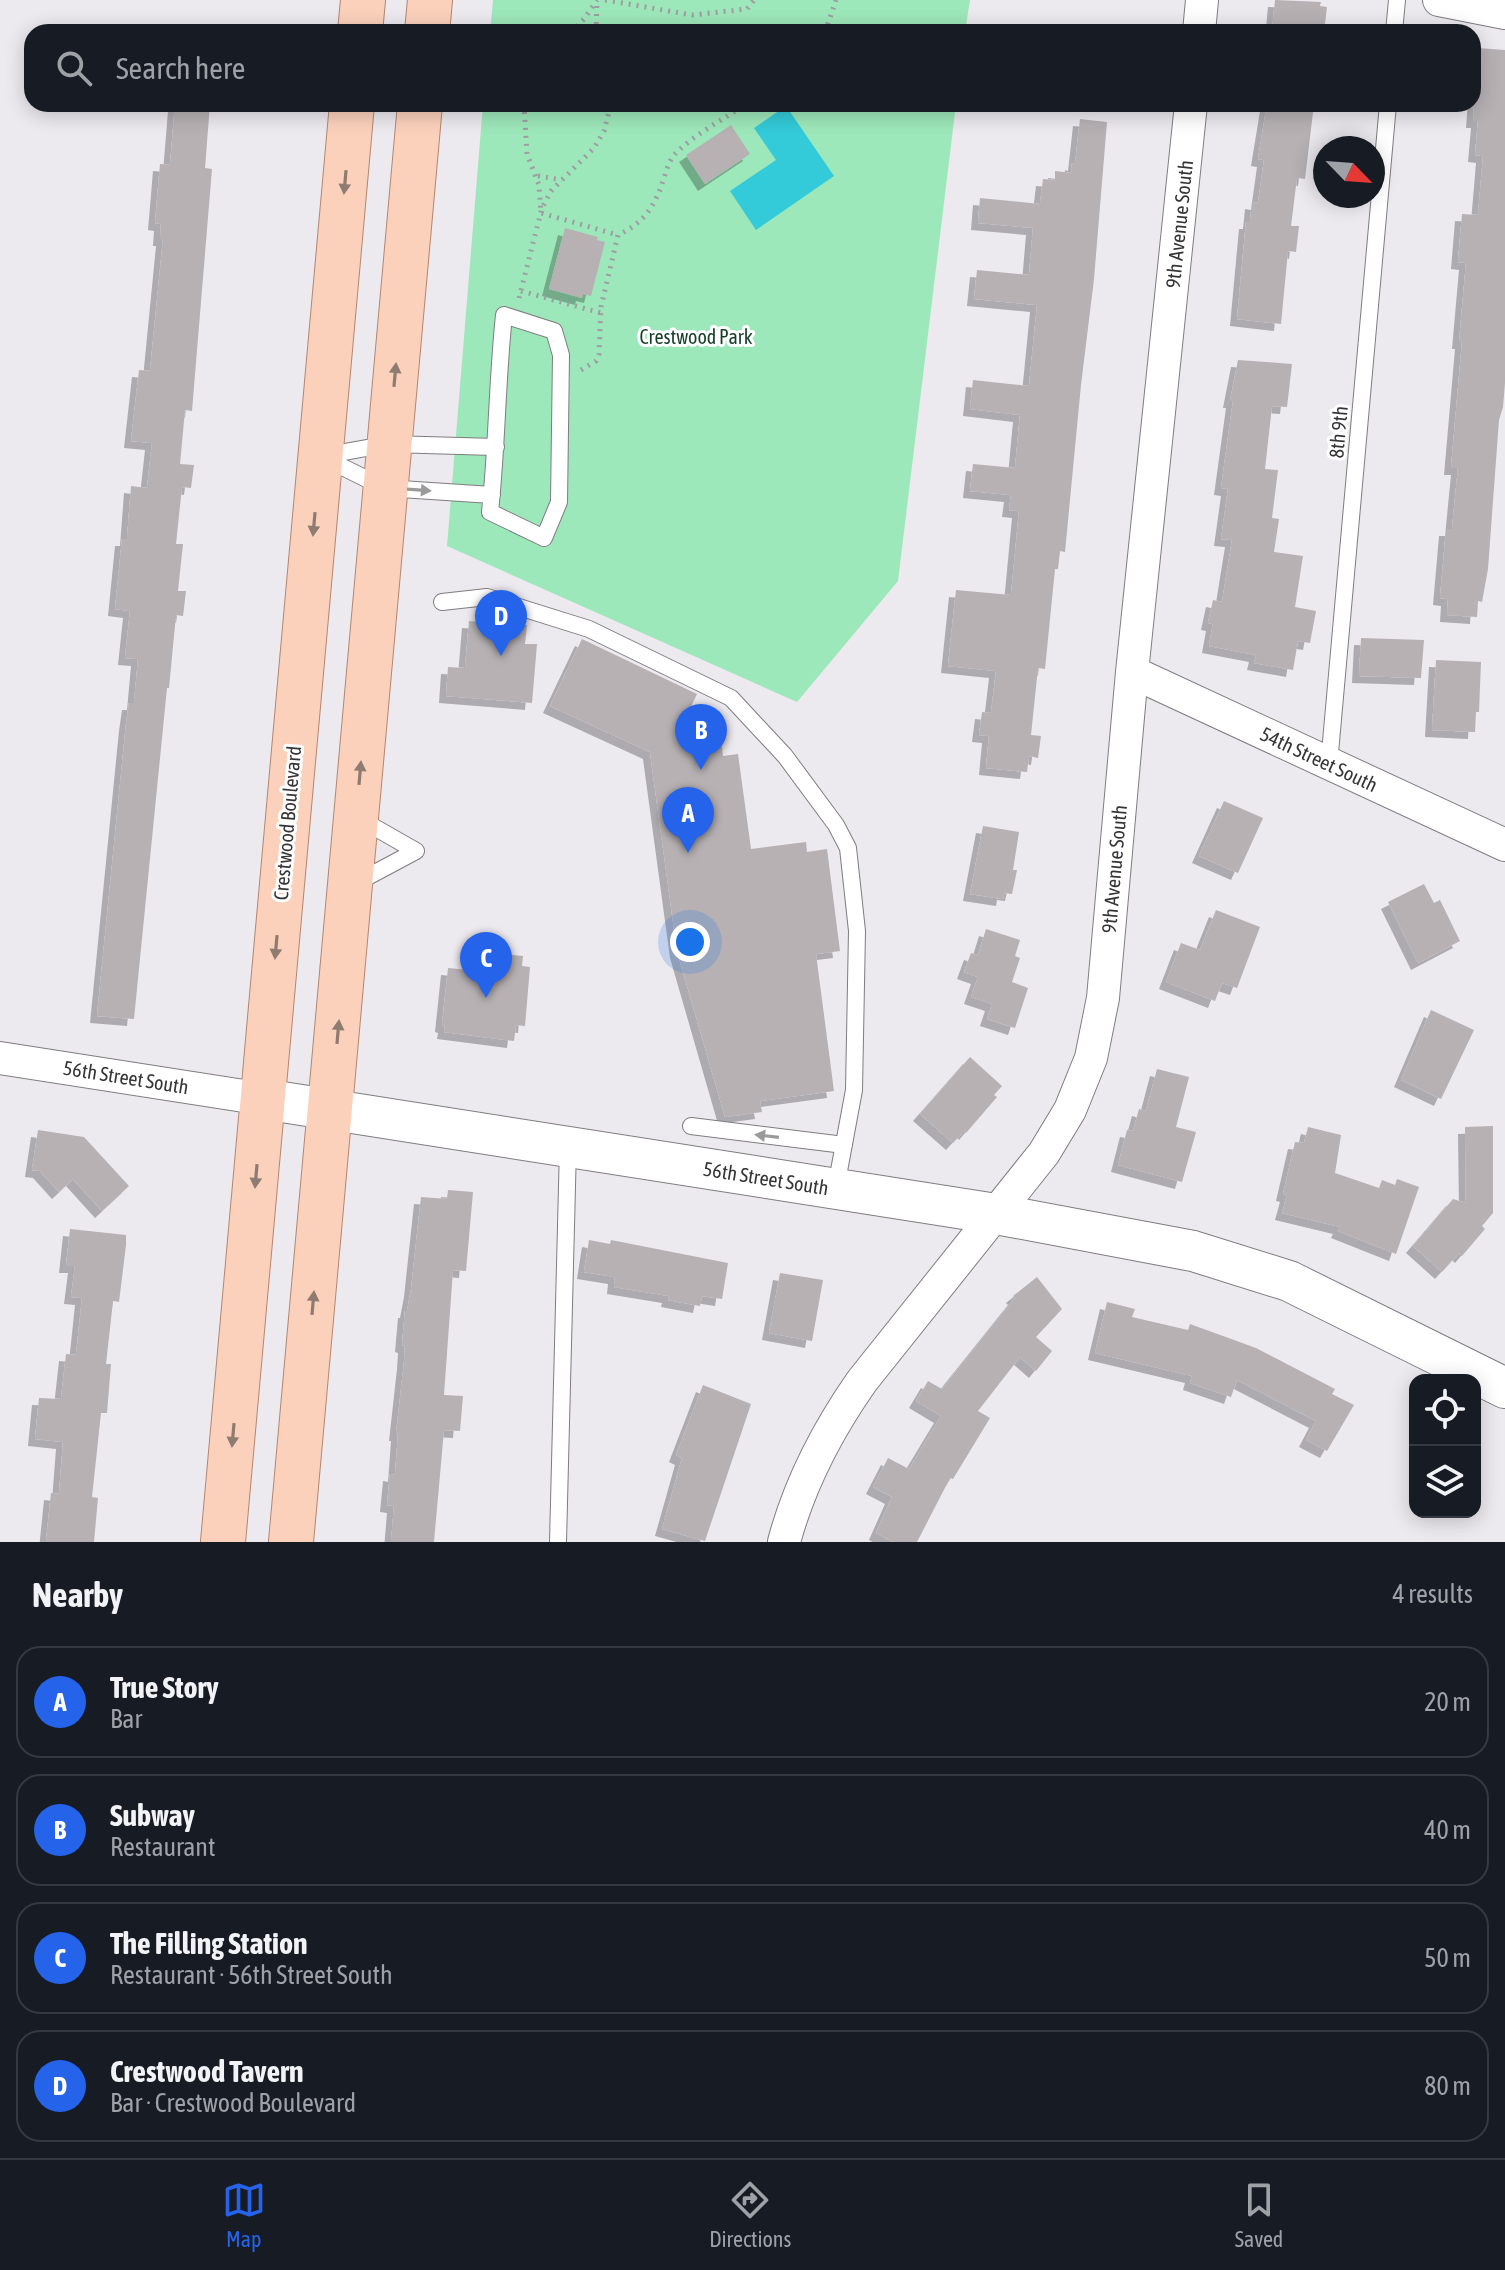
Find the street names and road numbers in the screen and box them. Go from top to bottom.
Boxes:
street label: 9th Avenue South [1161,159,1197,289]
street label: 8th 9th [1324,405,1352,459]
street label: 54th Street South [1257,722,1381,796]
street label: Crestwood Boulevard [269,745,305,901]
street label: 9th Avenue South [1097,804,1131,934]
street label: 56th Street South [62,1056,190,1098]
street label: 56th Street South [702,1157,830,1199]

